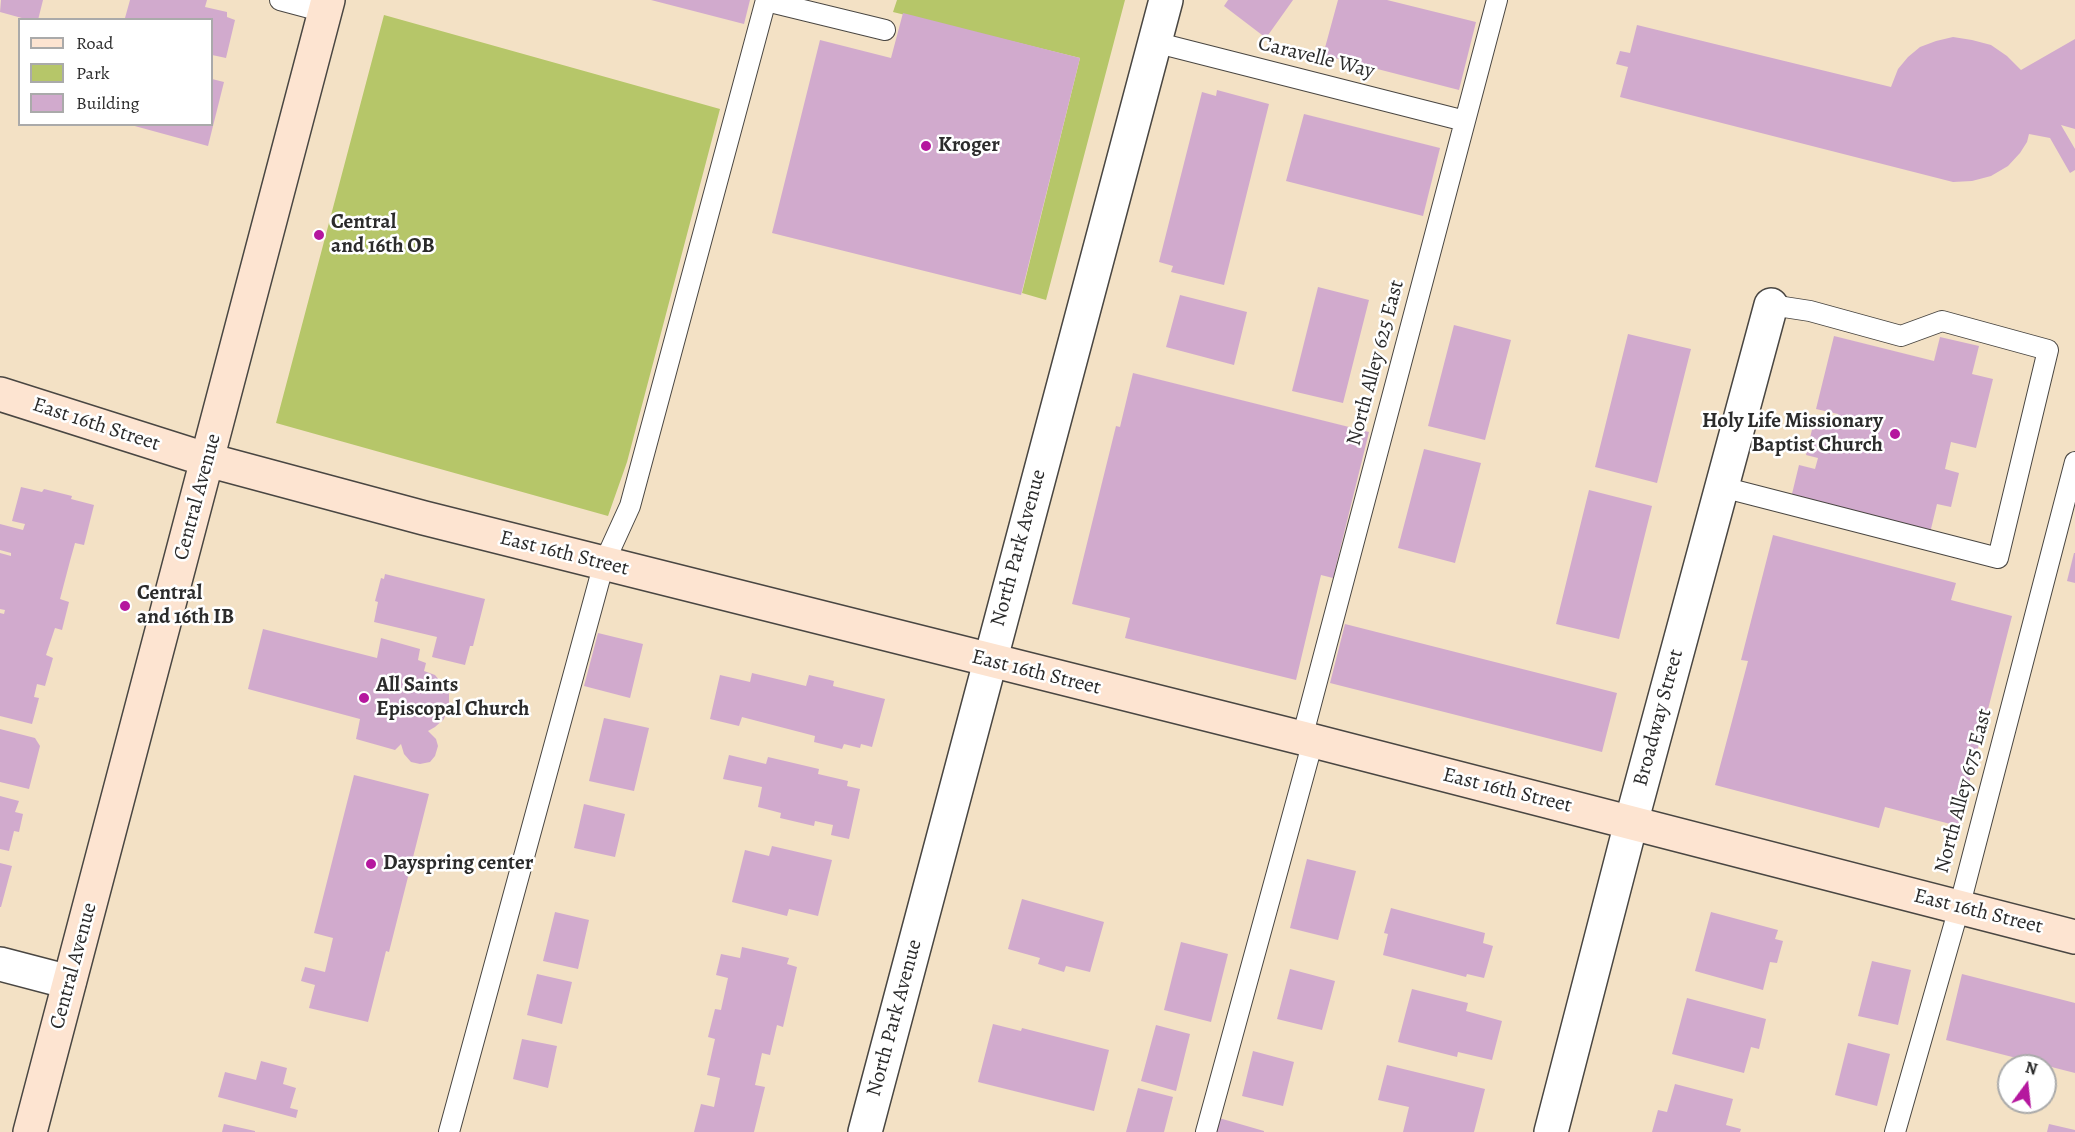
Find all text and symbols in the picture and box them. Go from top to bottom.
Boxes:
legend [18,18,213,126]
text: Road [76,31,113,55]
street label: Caravelle Way [1255,31,1377,85]
text: Park [76,61,110,85]
text: Building [76,91,140,115]
place label: Kroger [938,133,1000,159]
marker: Kroger [919,139,933,153]
place label: Central and 16th OB [331,210,435,260]
marker: Central and 16th OB [312,228,326,242]
street label: North Alley 625 East [1342,277,1410,449]
street label: East 16th Street [29,393,163,457]
place label: Holy Life Missionary Baptist Church [1702,409,1883,459]
marker: Holy Life Missionary Baptist Church [1888,427,1902,441]
street label: Central Avenue [169,431,227,563]
street label: North Park Avenue [986,467,1052,629]
street label: East 16th Street [497,526,631,582]
place label: Central and 16th IB [137,581,234,631]
marker: Central and 16th IB [118,599,132,613]
street label: East 16th Street [969,645,1103,701]
street label: Broadway Street [1629,647,1689,789]
place label: All Saints Episcopal Church [376,673,529,723]
marker: All Saints Episcopal Church [357,691,371,705]
street label: North Alley 675 East [1930,706,1998,876]
street label: East 16th Street [1440,763,1574,819]
place label: Dayspring center [383,851,533,877]
marker: Dayspring center [364,857,378,871]
street label: East 16th Street [1911,884,2045,940]
street label: Central Avenue [45,900,103,1032]
street label: North Park Avenue [862,937,928,1099]
north arrow [1997,1054,2057,1114]
text: N [2023,1056,2040,1081]

